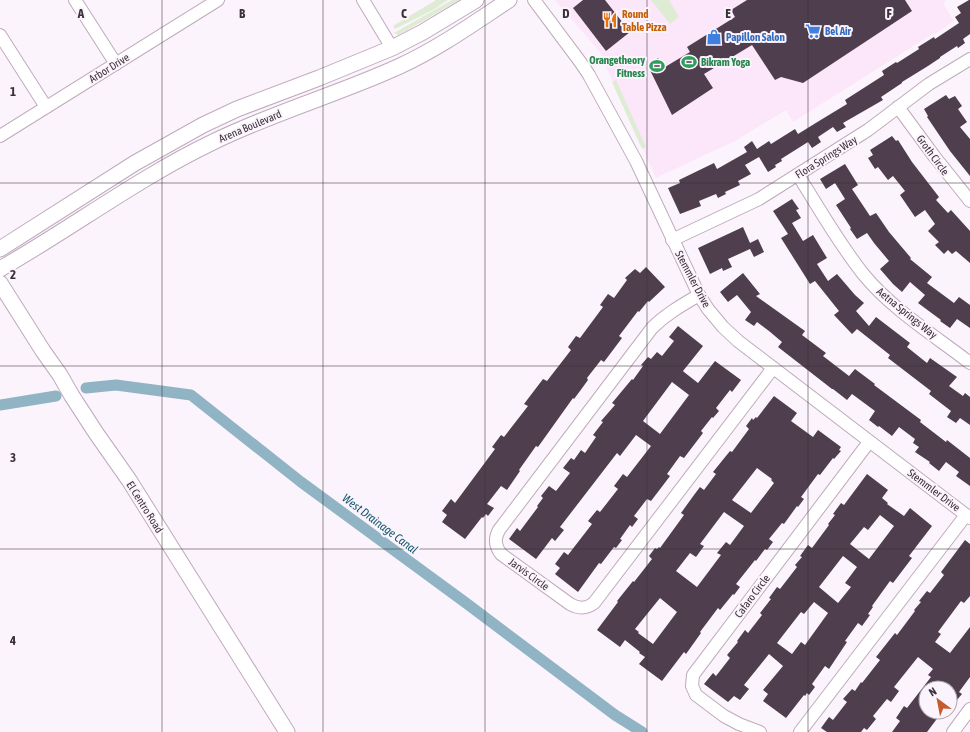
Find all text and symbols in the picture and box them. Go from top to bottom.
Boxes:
text: A [77,6,85,21]
text: B [239,6,246,21]
text: C [401,6,407,21]
text: D [562,6,570,21]
text: E [725,6,731,21]
text: F [886,6,892,21]
place label: Round Table Pizza [622,8,667,33]
restaurant icon: Round Table Pizza [601,11,619,29]
supermarket icon: Bel Air [804,22,822,40]
place label: Bel Air [825,25,852,37]
shop icon: Papillon Salon [705,28,723,46]
place label: Papillon Salon [726,31,785,43]
street label: Arbor Drive [87,51,131,85]
sports icon: Bikram Yoga [680,53,698,71]
place label: Orangetheory Fitness [589,54,645,79]
place label: Bikram Yoga [701,56,750,68]
sports icon: Orangetheory Fitness [648,57,666,75]
text: 1 [10,84,16,99]
street label: Arena Boulevard [217,107,283,145]
street label: Flora Springs Way [793,133,859,181]
street label: Groth Circle [914,133,952,177]
street label: Stemmler Drive [673,249,713,309]
text: 2 [10,267,16,282]
street label: Aetna Springs Way [875,285,940,341]
text: 3 [10,450,16,465]
street label: Stemmler Drive [905,466,963,514]
street label: El Centro Road [124,479,166,535]
water label: West Drainage Canal [340,491,420,557]
street label: Jarvis Circle [506,555,552,593]
street label: Cafaro Circle [732,572,772,620]
text: 4 [9,633,16,648]
north arrow [918,680,958,720]
text: N [927,685,939,698]

